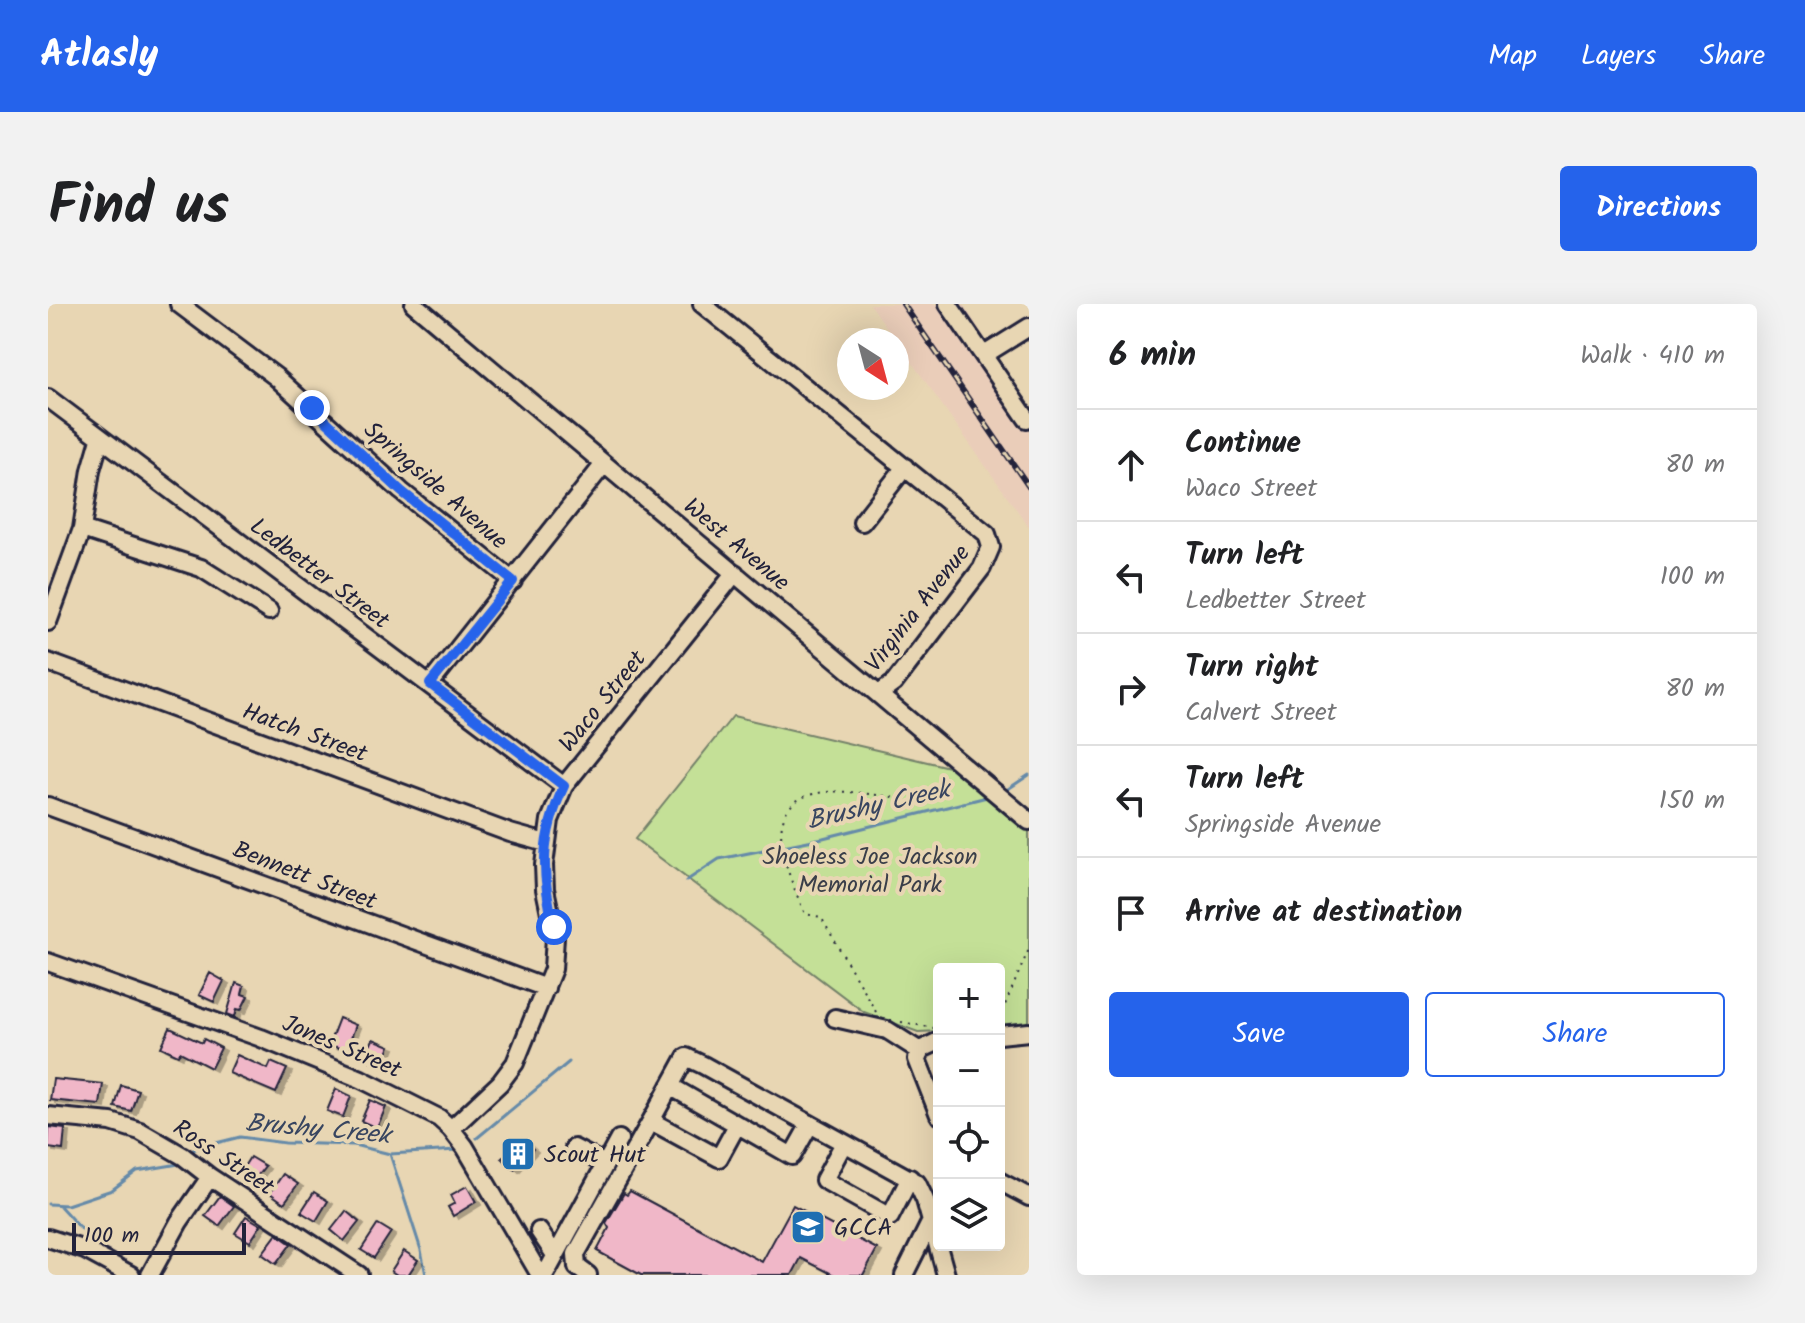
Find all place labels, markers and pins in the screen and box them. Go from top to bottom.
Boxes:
building icon: Scout Hut [499,1135,537,1173]
place label: Scout Hut [544,1136,646,1175]
school or university icon: GCCA [789,1208,827,1246]
place label: GCCA [834,1209,892,1248]

